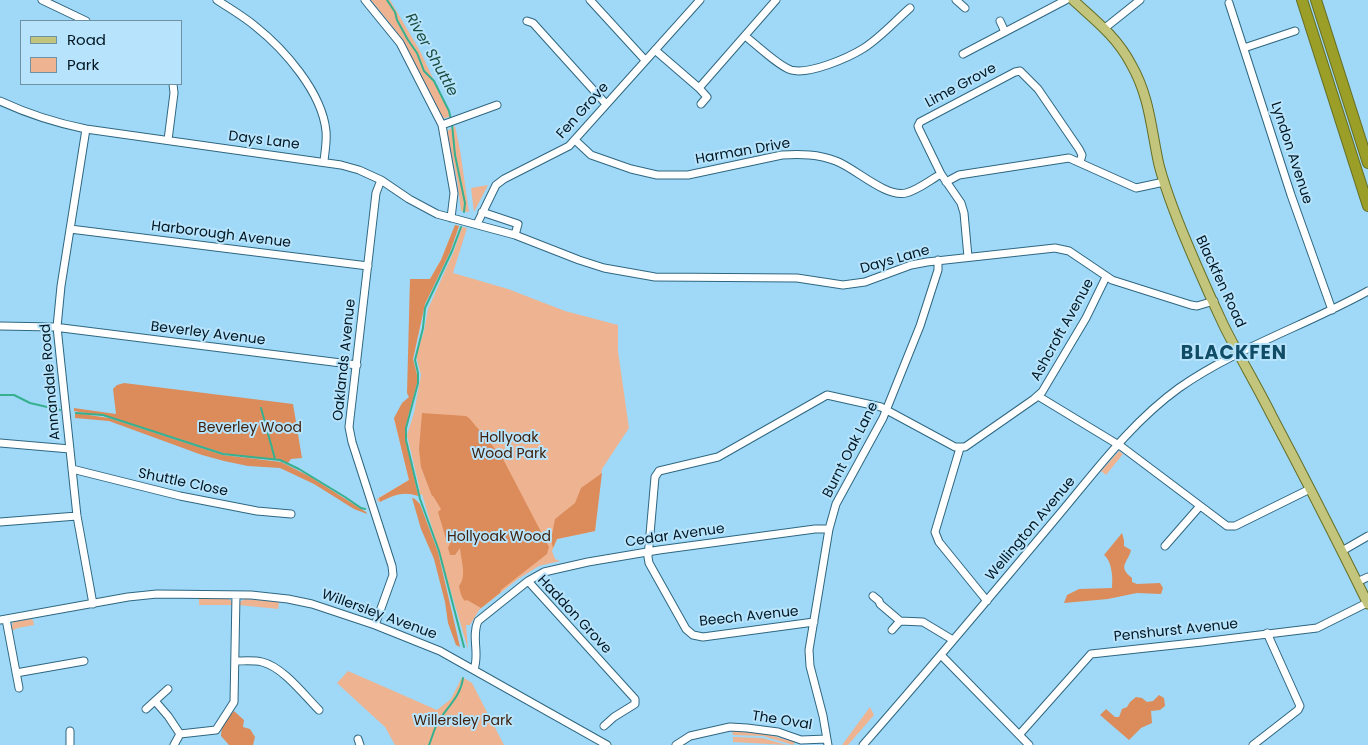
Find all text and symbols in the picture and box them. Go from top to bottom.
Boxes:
water label: River Shuttle [401,10,461,100]
legend [20,20,182,85]
text: Road [67,29,106,50]
text: Park [67,54,99,75]
street label: Lime Grove [923,60,999,112]
street label: Fen Grove [553,79,613,143]
street label: Lyndon Avenue [1267,100,1315,206]
street label: Days Lane [228,128,300,154]
street label: Harman Drive [694,135,792,169]
street label: Harborough Avenue [150,218,292,252]
street label: Blackfen Road [1191,233,1249,331]
street label: Days Lane [858,242,932,278]
street label: Ashcroft Avenue [1028,276,1098,384]
street label: Oaklands Avenue [330,298,360,422]
street label: Beverley Avenue [150,319,266,349]
street label: Annandale Road [38,323,64,441]
district label: BLACKFEN [1180,343,1288,365]
street label: Burnt Oak Lane [820,399,882,501]
park label: Beverley Wood [198,420,302,436]
park label: Hollyoak Wood Park [472,430,546,462]
street label: Shuttle Close [137,465,229,501]
street label: Wellington Avenue [983,474,1079,584]
street label: Cedar Avenue [624,521,726,551]
park label: Hollyoak Wood [447,529,551,545]
street label: Haddon Grove [533,572,615,658]
street label: Willersley Avenue [319,586,439,644]
street label: Beech Avenue [699,603,799,631]
street label: Penshurst Avenue [1113,616,1239,646]
street label: The Oval [751,708,813,734]
park label: Willersley Park [414,713,512,729]

